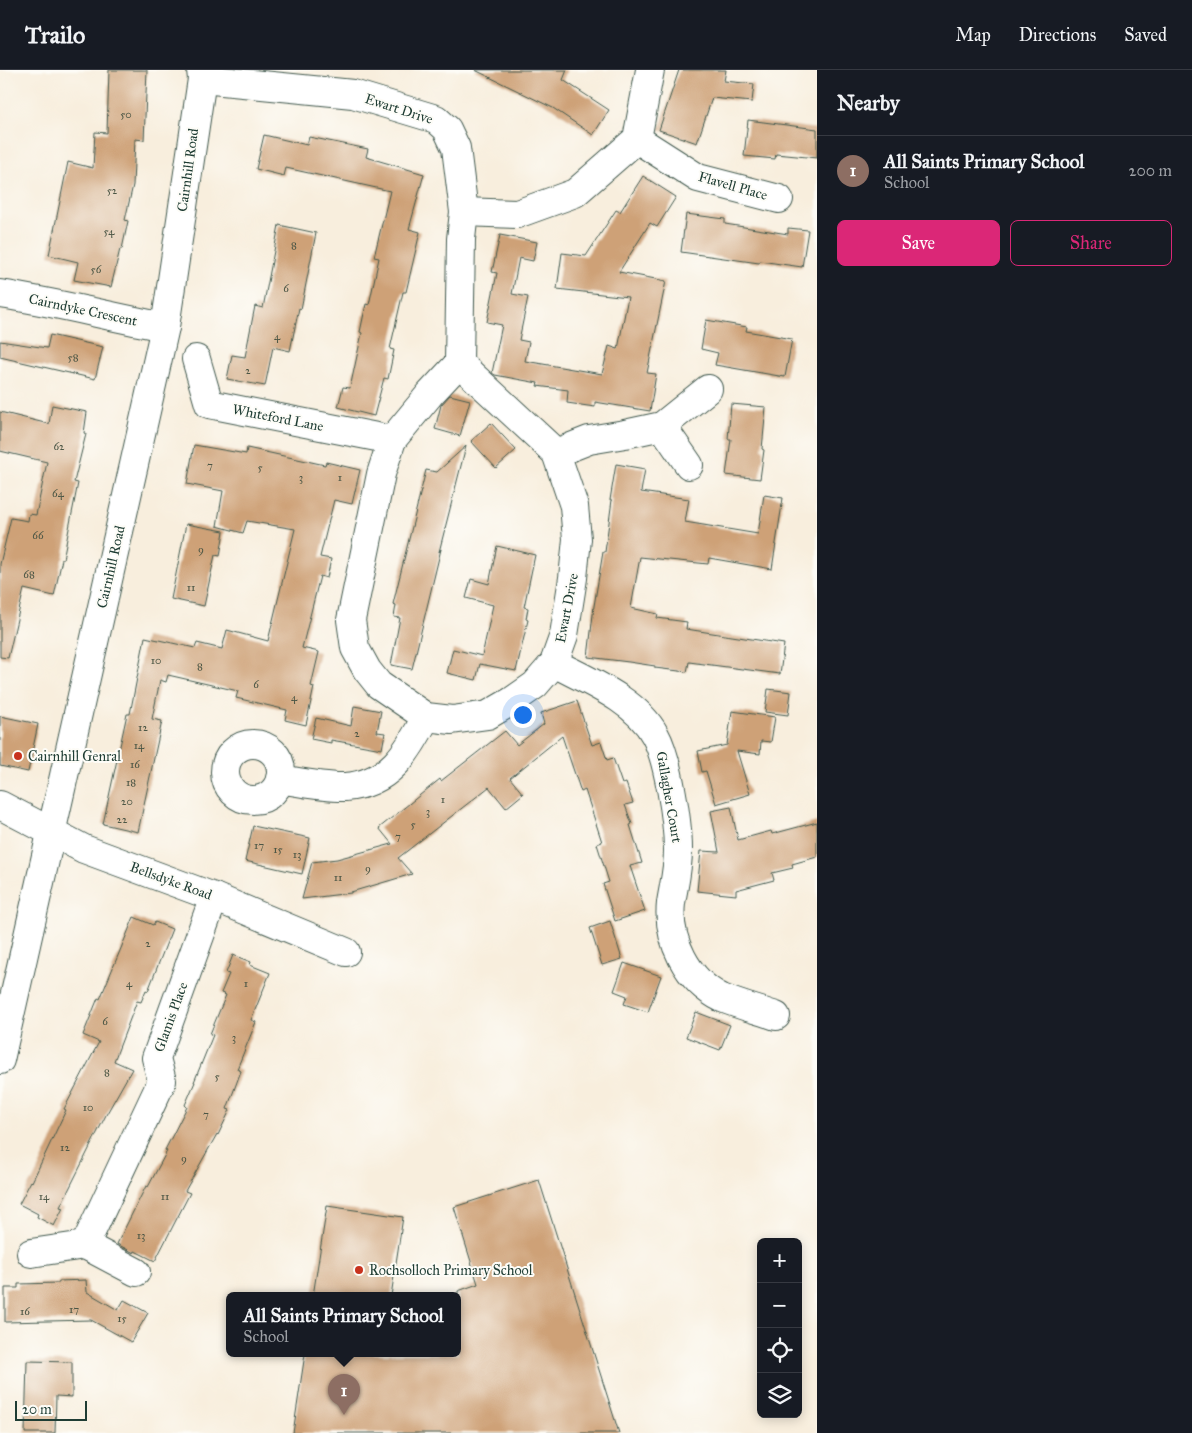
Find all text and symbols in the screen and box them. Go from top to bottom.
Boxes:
text: Trailo [25,20,85,50]
text: Map [955,24,991,46]
text: Directions [1019,24,1096,46]
text: Saved [1124,24,1167,46]
street label: Ewart Drive [363,90,435,128]
text: Nearby [837,90,900,116]
house number: 50 [120,108,132,121]
street label: Cairnhill Road [174,127,202,213]
text: All Saints Primary School [884,150,1084,173]
text: 1 [850,161,856,180]
text: 200 m [1129,161,1172,180]
street label: Flavell Place [696,168,770,204]
text: School [884,173,929,192]
house number: 52 [107,184,118,197]
button: Save [837,220,1000,266]
button: Share [1010,220,1172,266]
house number: 54 [104,225,115,238]
house number: 8 [291,239,297,252]
house number: 56 [91,263,102,276]
house number: 6 [283,282,289,295]
street label: Cairndyke Crescent [27,290,139,330]
house number: 4 [274,330,281,343]
house number: 58 [68,351,79,364]
house number: 2 [245,364,251,377]
street label: Whiteford Lane [231,401,325,435]
house number: 62 [53,440,65,453]
house number: 7 [207,459,213,472]
house number: 5 [257,461,263,474]
house number: 3 [299,471,303,484]
house number: 1 [338,471,342,484]
house number: 64 [52,487,65,500]
street label: Cairnhill Road [93,524,129,610]
house number: 66 [32,529,44,542]
house number: 9 [198,543,204,556]
house number: 68 [23,568,35,581]
street label: Ewart Drive [552,572,582,644]
house number: 11 [187,581,195,594]
house number: 10 [151,654,161,667]
house number: 8 [197,660,203,673]
house number: 6 [253,678,259,691]
house number: 4 [291,691,298,704]
your location [510,702,536,728]
house number: 12 [138,721,148,734]
house number: 2 [354,727,360,740]
house number: 14 [134,739,145,752]
place label: Cairnhill Genral [28,748,121,765]
marker: Cairnhill Genral [12,750,24,762]
street label: Gallagher Court [653,750,685,844]
house number: 16 [130,758,140,771]
house number: 18 [126,776,136,789]
house number: 1 [441,793,445,806]
house number: 20 [121,795,133,808]
house number: 3 [426,805,430,818]
house number: 22 [117,813,128,826]
house number: 5 [410,818,416,831]
house number: 7 [395,830,401,843]
house number: 17 [254,839,264,852]
house number: 15 [273,843,283,856]
house number: 13 [293,848,301,861]
street label: Bellsdyke Road [128,858,214,904]
house number: 9 [365,862,371,875]
house number: 11 [334,871,342,884]
house number: 2 [145,937,151,950]
house number: 4 [126,977,133,990]
house number: 1 [244,977,248,990]
street label: Glamis Place [151,980,192,1054]
house number: 6 [102,1015,108,1028]
house number: 3 [232,1031,236,1044]
house number: 8 [104,1066,110,1079]
house number: 5 [214,1070,220,1083]
house number: 10 [83,1101,93,1114]
house number: 7 [203,1108,209,1121]
house number: 12 [60,1141,70,1154]
house number: 9 [181,1152,187,1165]
house number: 14 [39,1190,50,1203]
house number: 11 [161,1190,169,1203]
house number: 13 [137,1229,145,1242]
map controls [757,1238,802,1418]
button: + [757,1238,802,1283]
place label: Rochsolloch Primary School [369,1262,533,1279]
marker: Rochsolloch Primary School [353,1264,365,1276]
button: − [757,1283,802,1328]
popup [226,1292,461,1357]
house number: 17 [69,1303,79,1316]
text: All Saints Primary School [243,1304,444,1327]
house number: 16 [20,1305,30,1318]
house number: 15 [117,1312,127,1325]
text: School [243,1327,289,1346]
button: locate [757,1328,802,1373]
button: layers [757,1373,802,1418]
pin: 1 [328,1374,360,1415]
scale bar [15,1398,88,1421]
text: 20 m [22,1401,52,1418]

